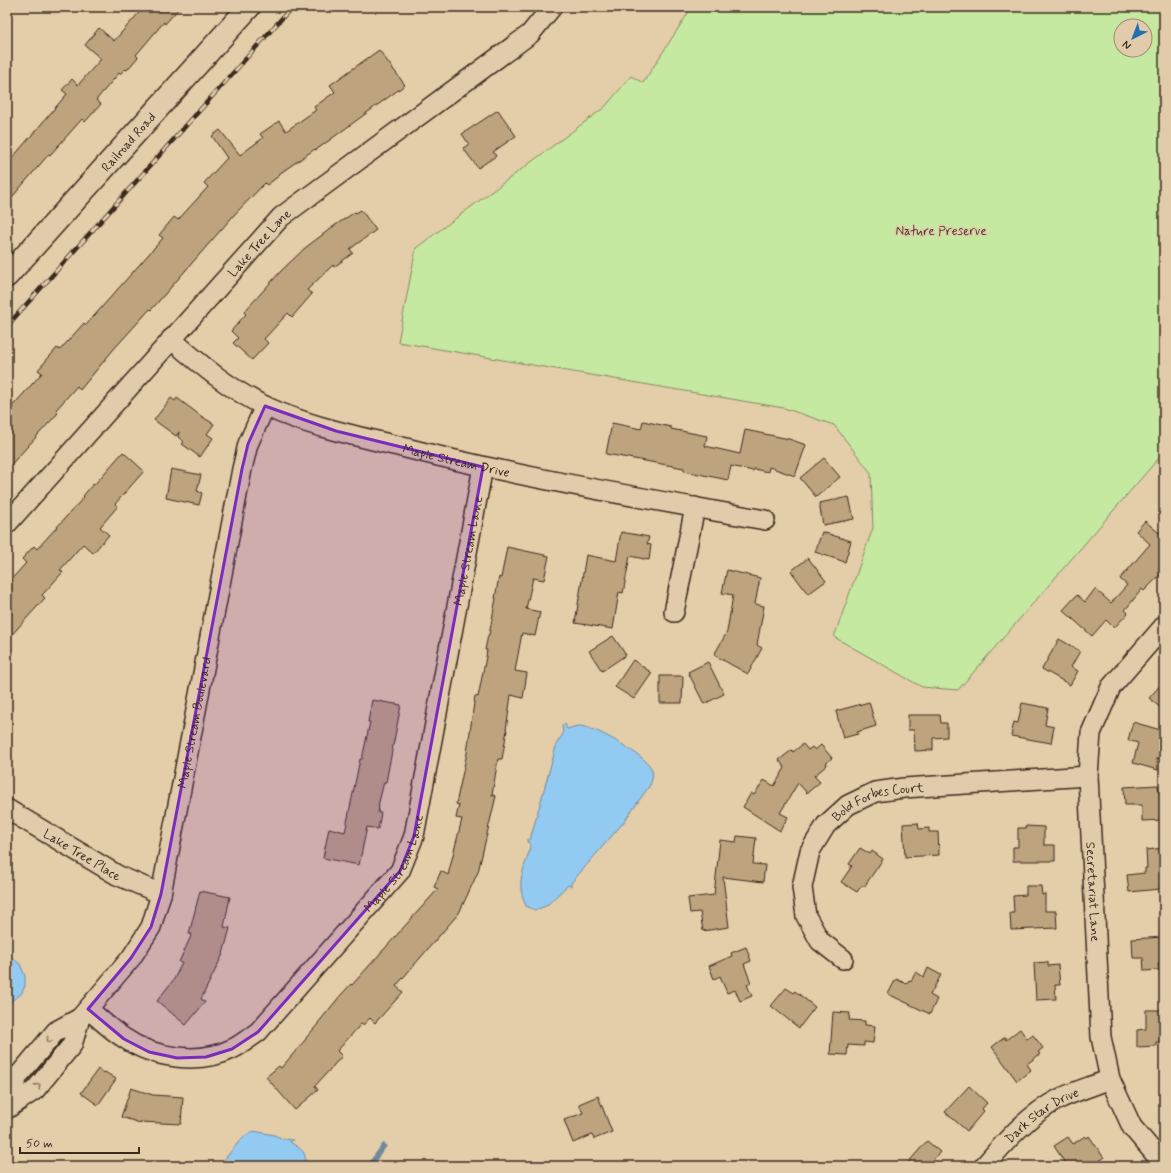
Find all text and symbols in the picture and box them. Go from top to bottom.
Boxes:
north arrow [1113,18,1153,58]
text: N [1120,37,1134,52]
street label: Railroad Road [98,109,160,176]
street label: Lake Tree Lane [225,206,295,281]
park label: Nature Preserve [895,223,987,240]
street label: Maple Stream Drive [401,441,511,482]
street label: Maple Stream Lane [450,495,487,607]
street label: Maple Stream Boulevard [174,656,216,790]
street label: Bold Forbes Court [829,780,925,826]
street label: Maple Stream Lane [361,813,428,916]
street label: Lake Tree Place [40,826,123,886]
street label: Secretariat Lane [1081,841,1103,942]
one-way arrow [46,1035,53,1042]
one-way arrow [33,1083,41,1091]
street label: Dark Star Drive [1002,1084,1082,1148]
scale bar [20,1129,139,1155]
text: 50 m [26,1136,53,1152]

